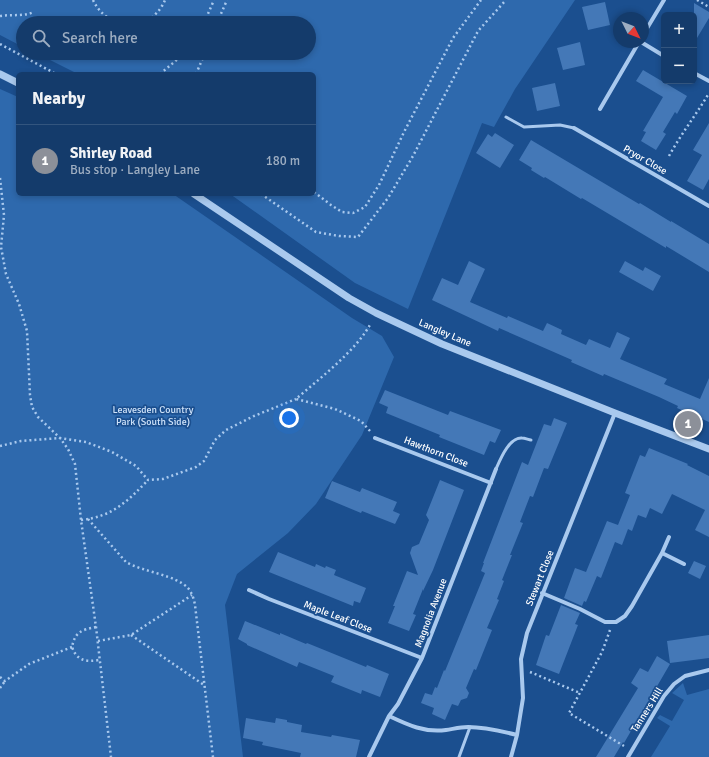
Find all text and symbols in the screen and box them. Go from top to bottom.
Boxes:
north arrow [613,12,649,48]
map controls [661,12,697,84]
button: + [661,12,697,48]
search box [16,16,316,60]
icon: search [30,27,52,49]
text: Search here [62,29,138,47]
button: − [661,48,697,84]
text: Nearby [32,88,85,109]
street label: Pryor Close [621,143,669,177]
text: Shirley Road [70,144,152,162]
text: 1 [41,153,49,169]
text: 180 m [266,153,300,169]
text: Bus stop · Langley Lane [70,162,200,178]
street label: Langley Lane [417,317,473,349]
park label: Leavesden Country Park (South Side) [113,404,194,428]
your location [279,408,299,428]
pin: 1 [675,409,701,439]
street label: Hawthorn Close [402,434,470,470]
street label: Stewart Close [523,548,557,608]
street label: Magnolia Avenue [412,577,450,649]
street label: Maple Leaf Close [302,598,374,636]
street label: Tanners Hill [628,685,666,735]

